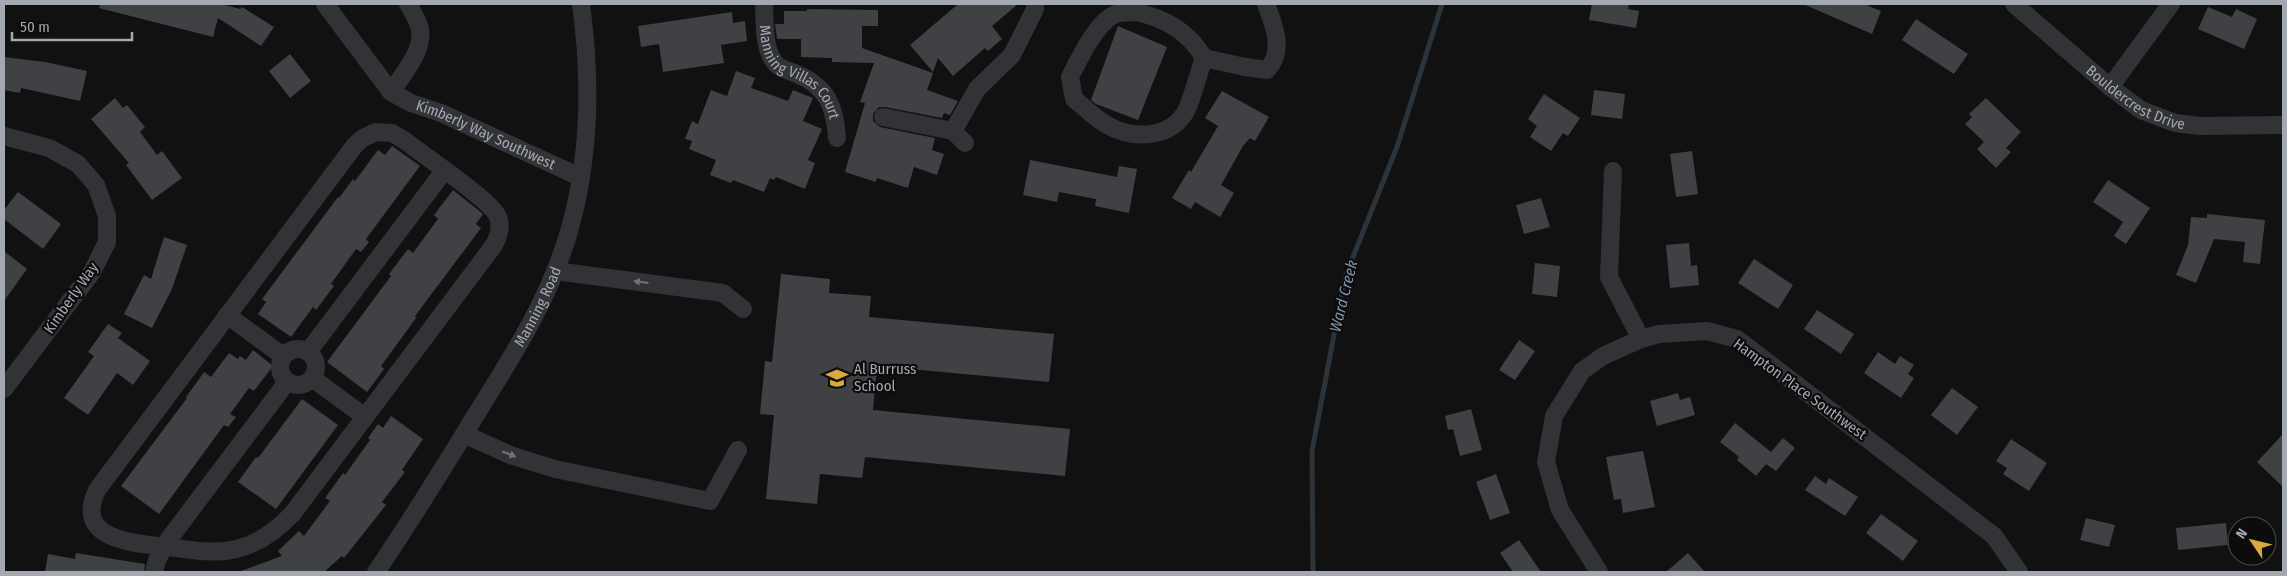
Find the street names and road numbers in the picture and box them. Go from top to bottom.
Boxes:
street label: Manning Villas Court [756,24,843,121]
street label: Bouldercrest Drive [2082,61,2186,133]
street label: Kimberly Way Southwest [414,96,558,173]
street label: Kimberly Way [40,259,102,337]
street label: Manning Road [510,264,565,350]
street label: Hampton Place Southwest [1730,335,1870,443]

